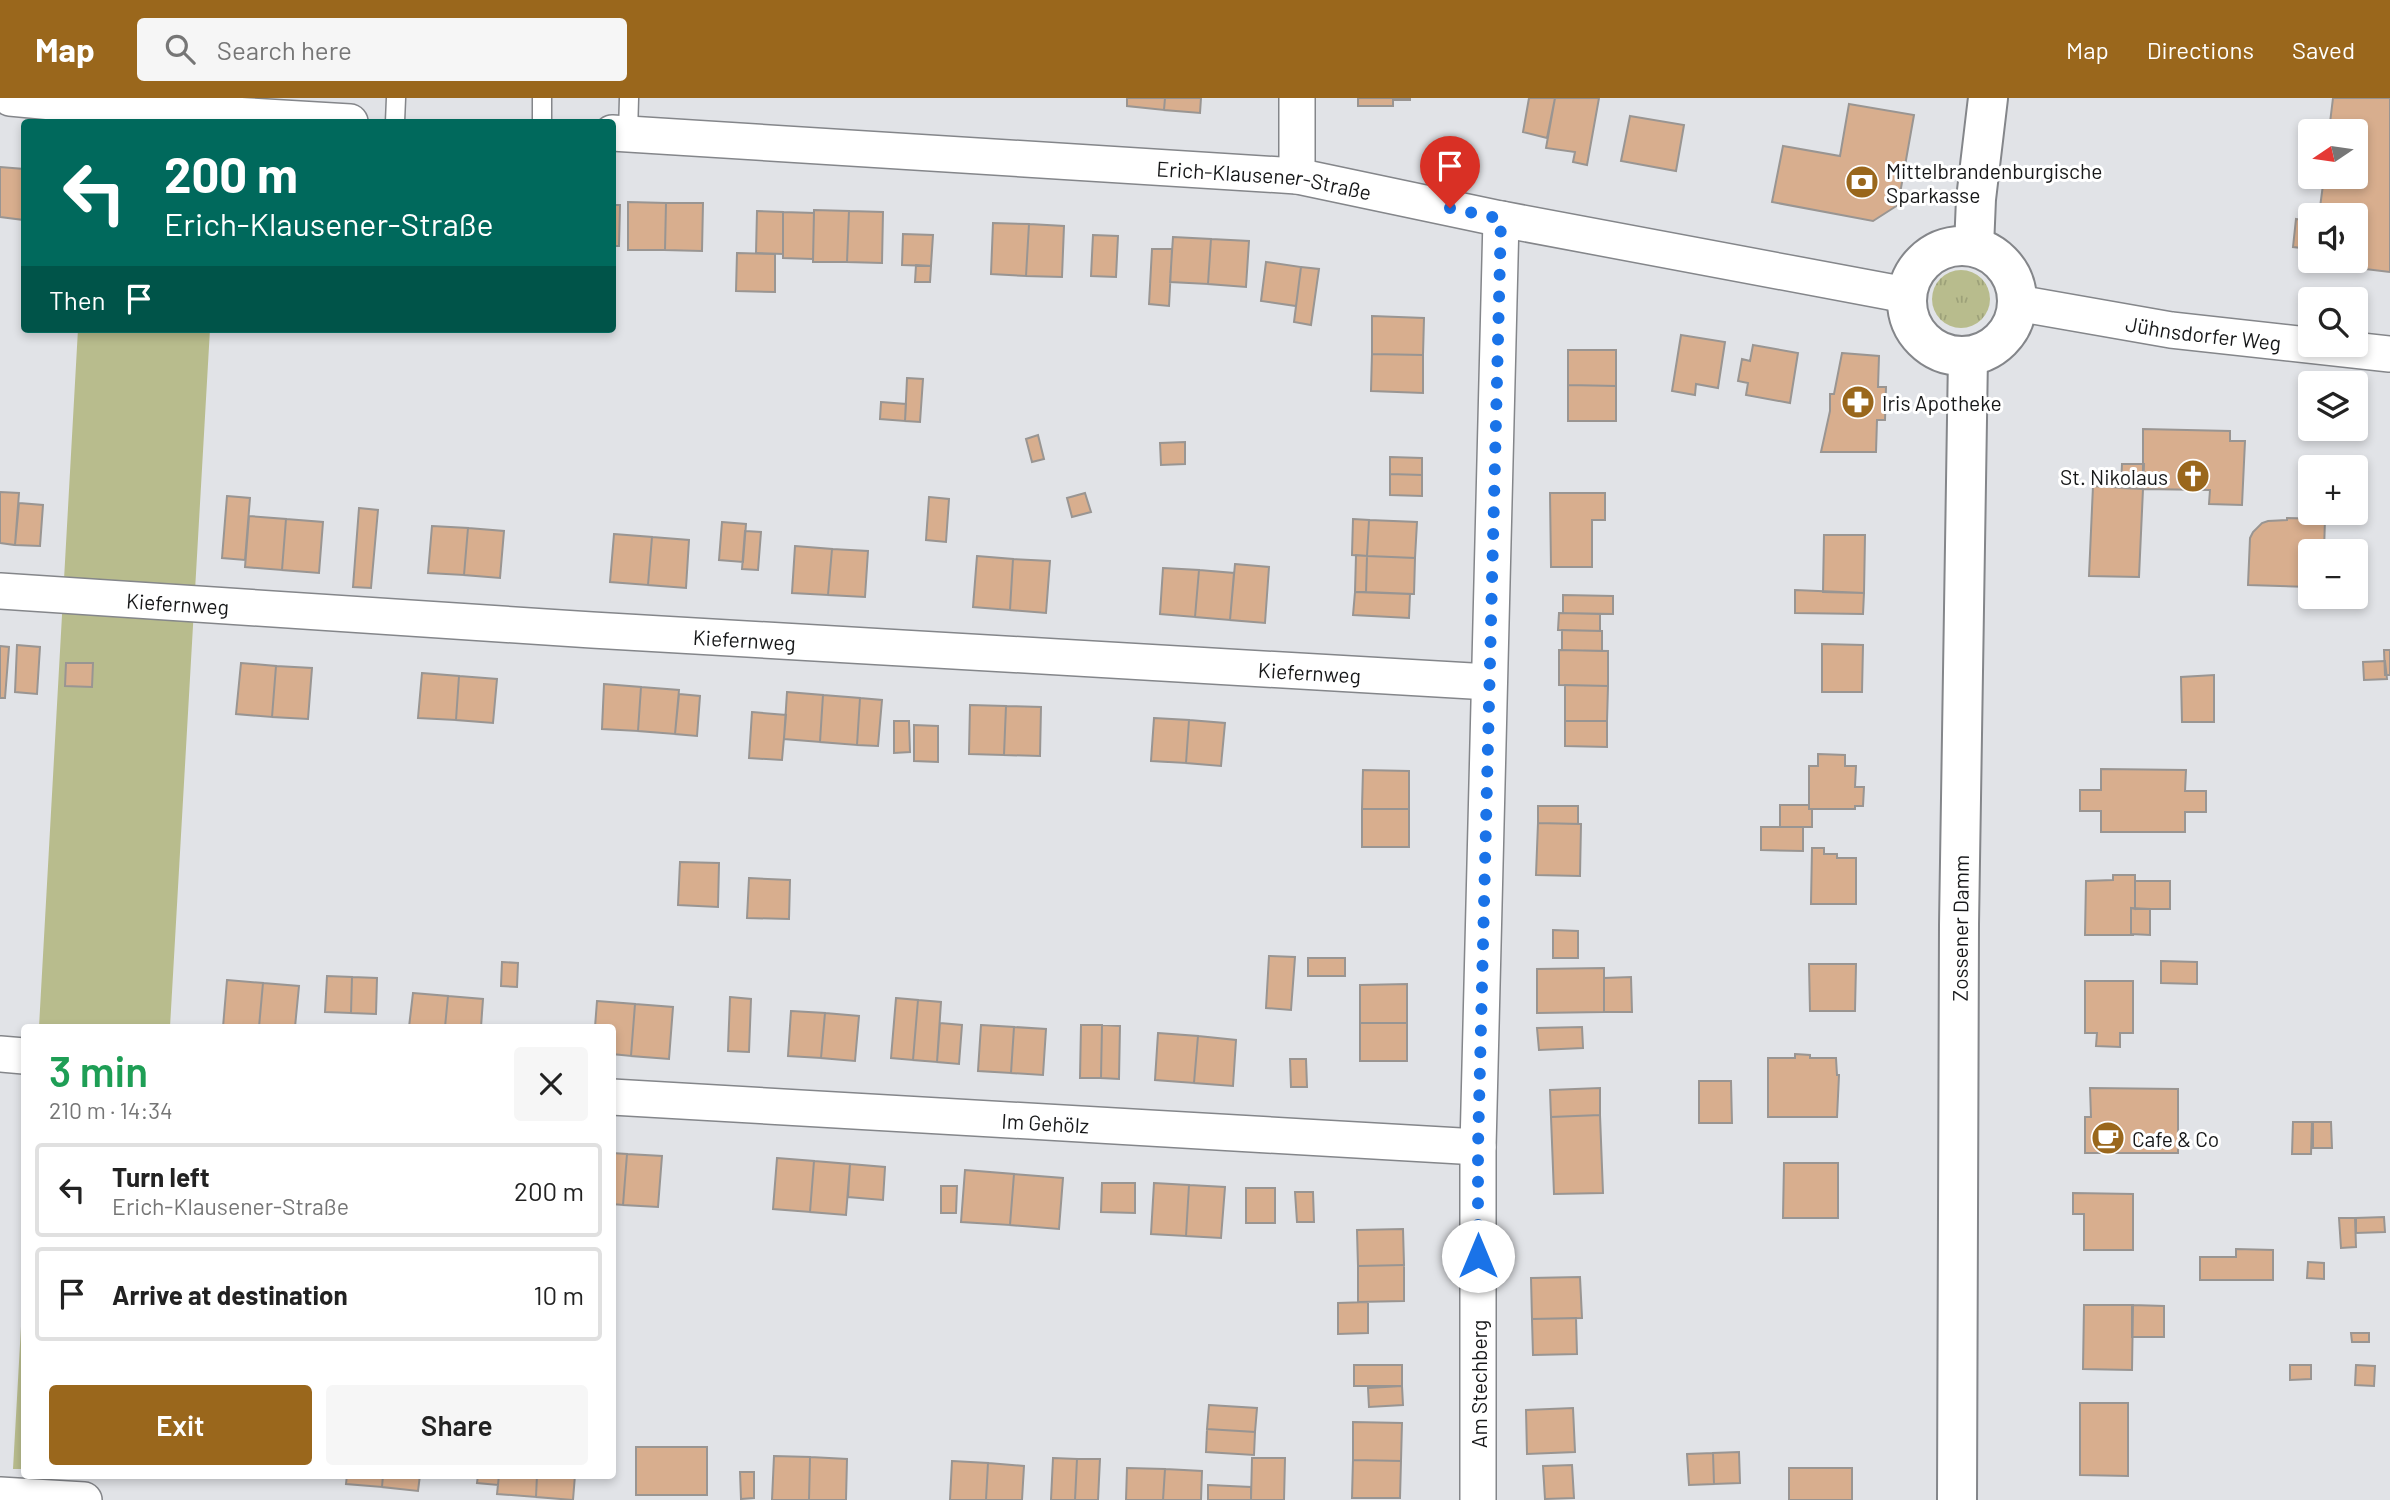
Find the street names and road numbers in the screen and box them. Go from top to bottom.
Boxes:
street label: Erich-Klausener-Straße [1156,155,1374,204]
street label: Jühnsdorfer Weg [2124,310,2283,355]
street label: Kiefernweg [125,587,230,619]
street label: Kiefernweg [692,623,797,654]
street label: Kiefernweg [1257,656,1362,687]
street label: Zossener Damm [1946,854,1973,1001]
street label: Im Gehölz [1001,1107,1090,1137]
street label: Am Stechberg [1466,1320,1491,1448]

